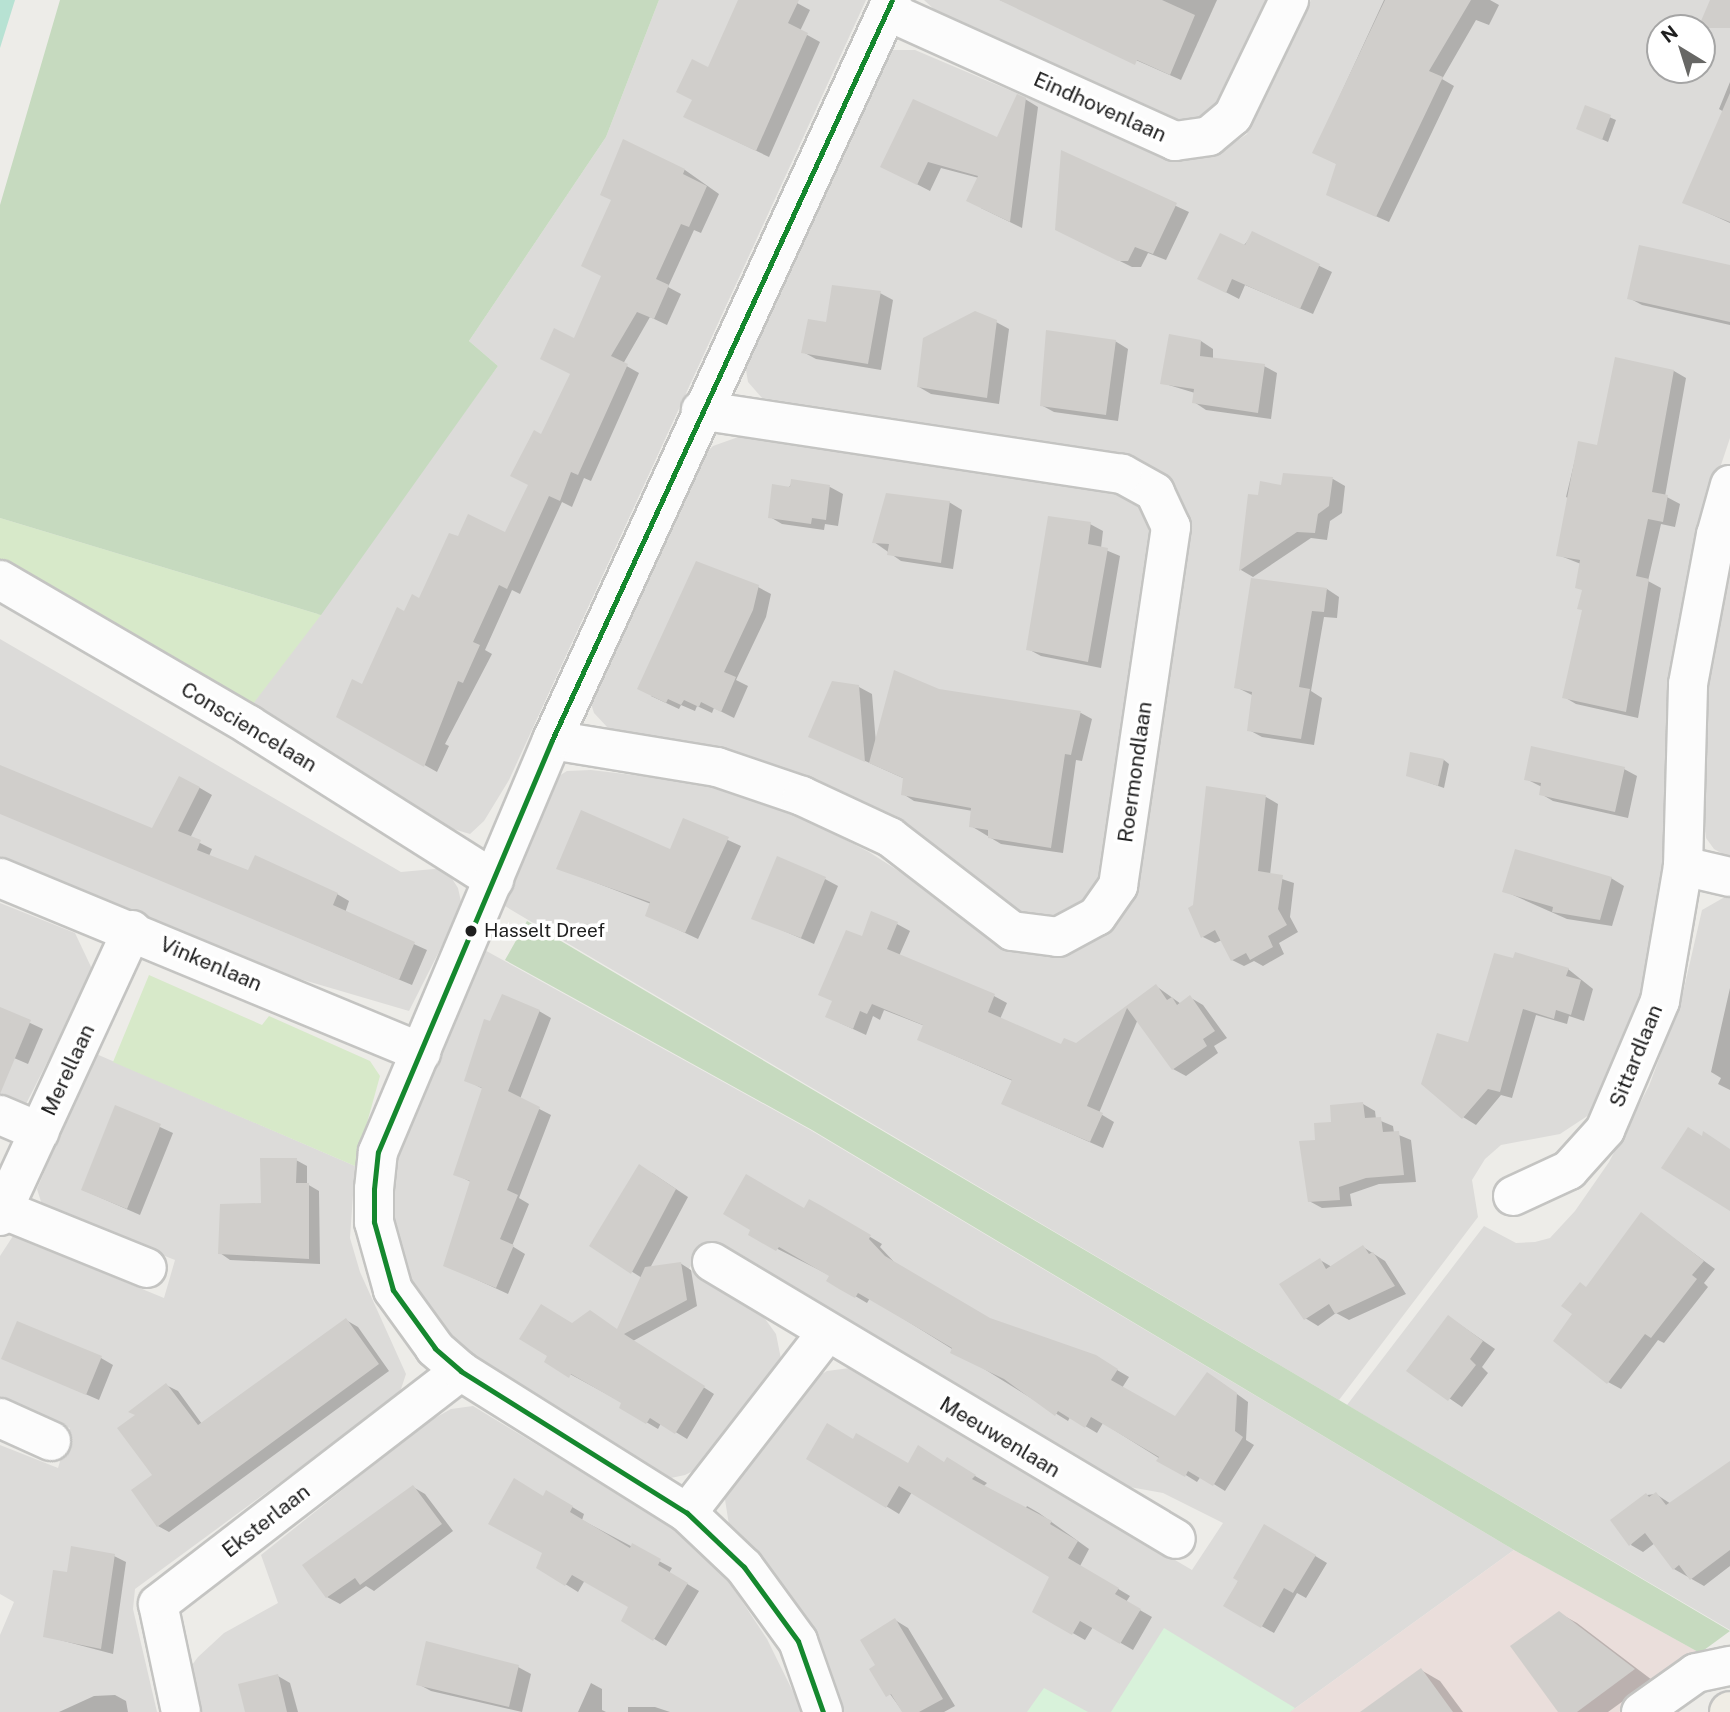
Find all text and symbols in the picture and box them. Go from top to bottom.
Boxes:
north arrow [1646,14,1716,84]
text: N [1657,21,1682,47]
street label: Eindhovenlaan [1030,66,1170,148]
street label: Consciencelaan [176,676,322,778]
street label: Roermondlaan [1113,700,1157,844]
place label: Hasselt Dreef [484,920,605,942]
marker: Hasselt Dreef [464,924,478,938]
street label: Vinkenlaan [156,931,266,997]
street label: Sittardlaan [1604,1001,1668,1111]
street label: Merellaan [36,1020,100,1120]
street label: Meeuwenlaan [935,1391,1065,1483]
street label: Eksterlaan [217,1479,315,1563]

